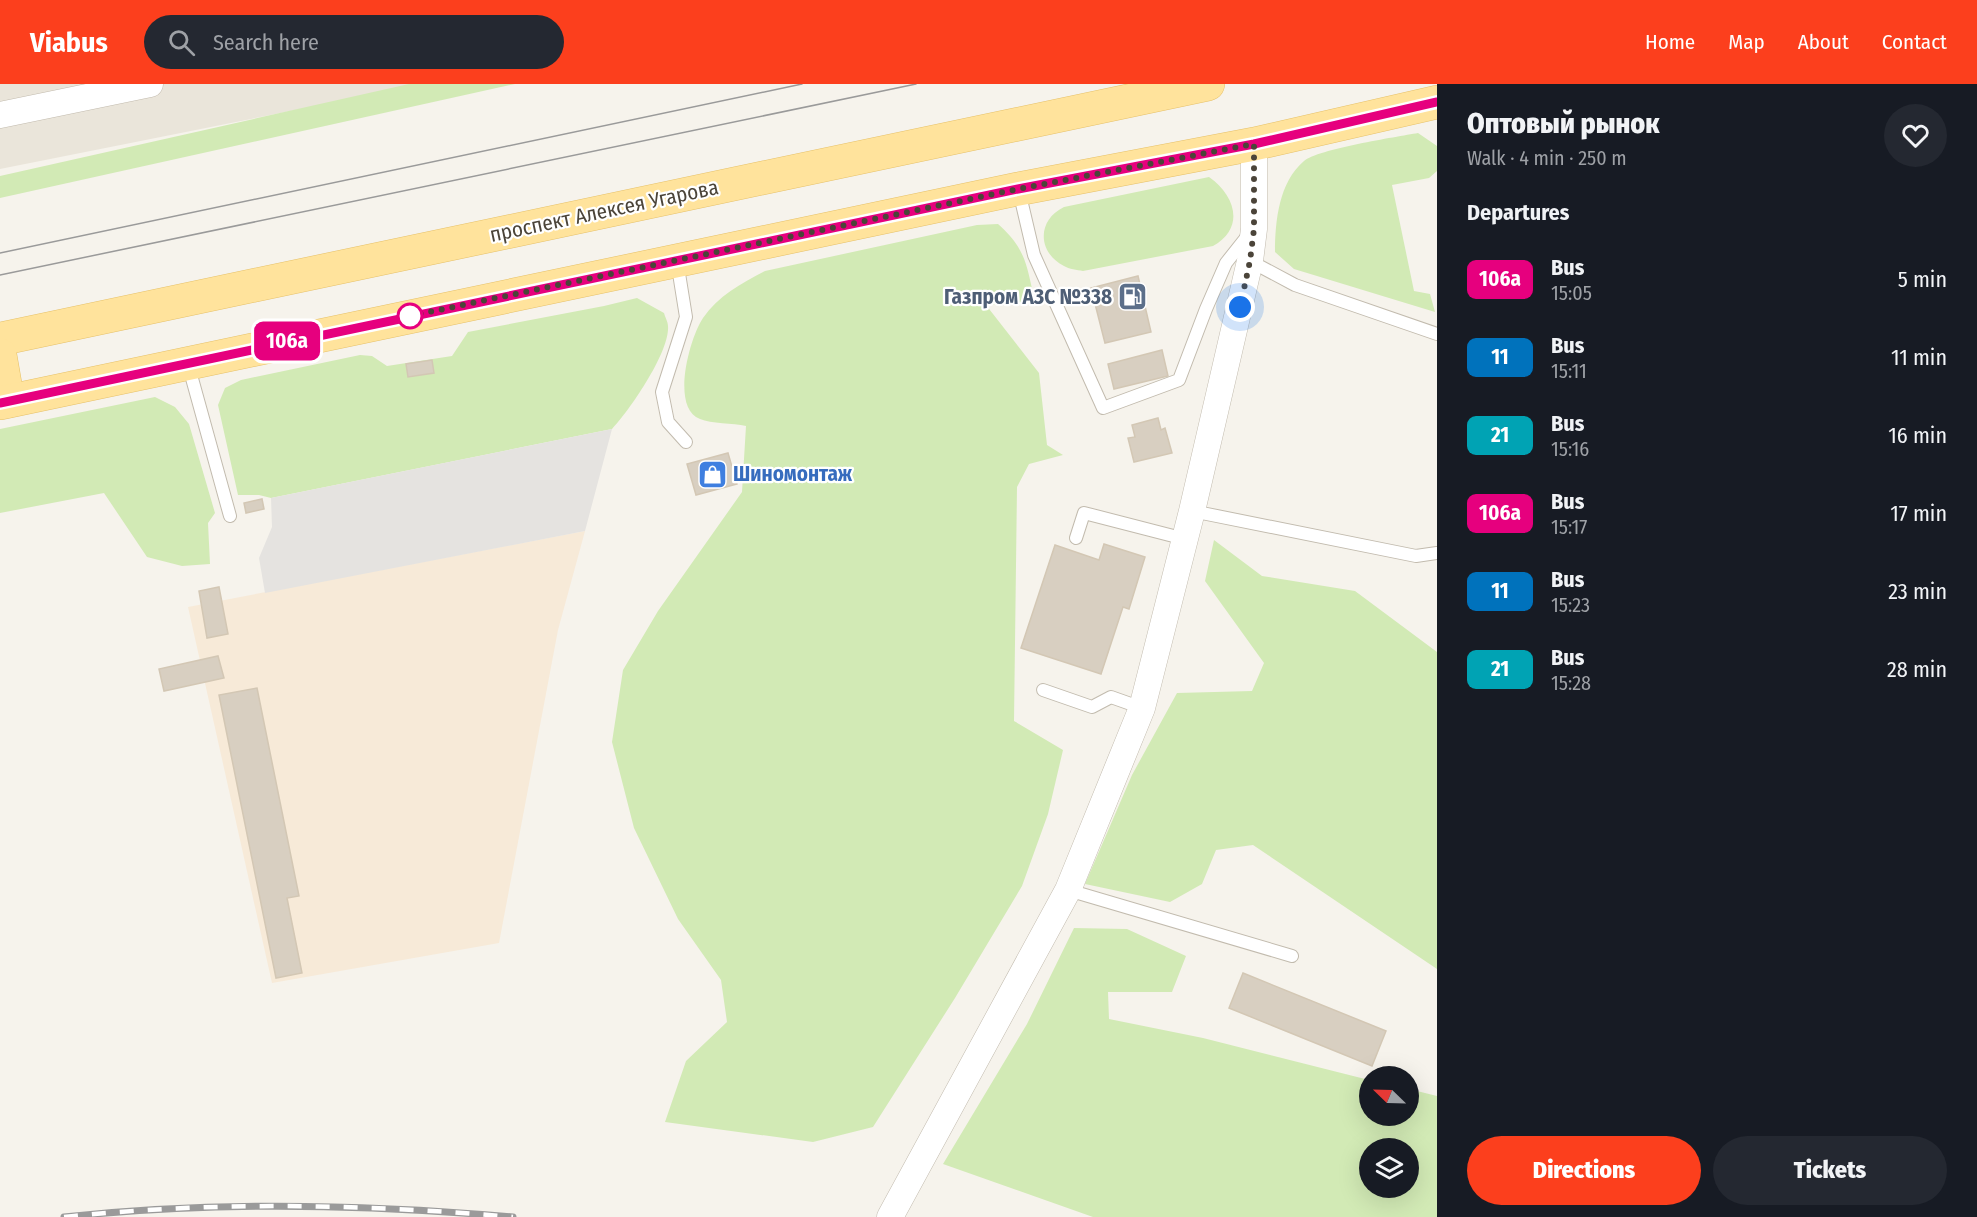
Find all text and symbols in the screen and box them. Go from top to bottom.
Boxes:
search box [144,15,564,69]
text: Viabus [30,26,108,59]
icon: search [165,26,198,59]
text: Search here [213,29,319,56]
text: Home [1645,29,1695,55]
text: Map [1728,29,1765,55]
text: About [1798,29,1849,55]
text: Contact [1882,29,1947,55]
button: heart [1884,104,1947,167]
text: Оптовый рынок [1467,107,1660,140]
text: Walk · 4 min · 250 m [1467,146,1627,170]
street label: проспект Алексея Угарова [487,174,721,248]
text: Departures [1467,199,1569,226]
text: Bus [1551,254,1584,281]
text: 106а [1479,266,1521,292]
text: 5 min [1898,266,1947,293]
fuel station icon: Газпром АЗС №338 [1117,281,1149,313]
text: 15:05 [1551,281,1592,305]
place label: Газпром АЗС №338 [944,284,1112,310]
your location [1225,292,1255,322]
unlabelled marker [397,303,423,329]
line badge: 106а [245,322,329,360]
text: 106а [266,328,308,354]
text: Bus [1551,332,1584,359]
text: 11 [1491,344,1509,370]
text: 11 min [1891,344,1947,371]
text: 15:11 [1551,359,1587,383]
text: Bus [1551,410,1584,437]
text: 21 [1491,422,1509,448]
text: 16 min [1888,422,1947,449]
text: 15:16 [1551,437,1589,461]
shop icon: Шиномонтаж [696,458,728,490]
place label: Шиномонтаж [733,461,853,487]
text: Bus [1551,488,1584,515]
text: 106а [1479,500,1521,526]
text: 17 min [1890,500,1947,527]
text: 15:17 [1551,515,1587,539]
text: Bus [1551,566,1584,593]
text: 11 [1491,578,1509,604]
text: 23 min [1888,578,1947,605]
text: 15:23 [1551,593,1590,617]
text: Bus [1551,644,1584,671]
text: 21 [1491,656,1509,682]
text: 28 min [1887,656,1947,683]
text: 15:28 [1551,671,1591,695]
north arrow [1359,1066,1419,1126]
map controls [1359,1066,1419,1198]
button: Directions [1467,1136,1701,1205]
button: Tickets [1713,1136,1947,1205]
button: layers [1359,1138,1419,1198]

